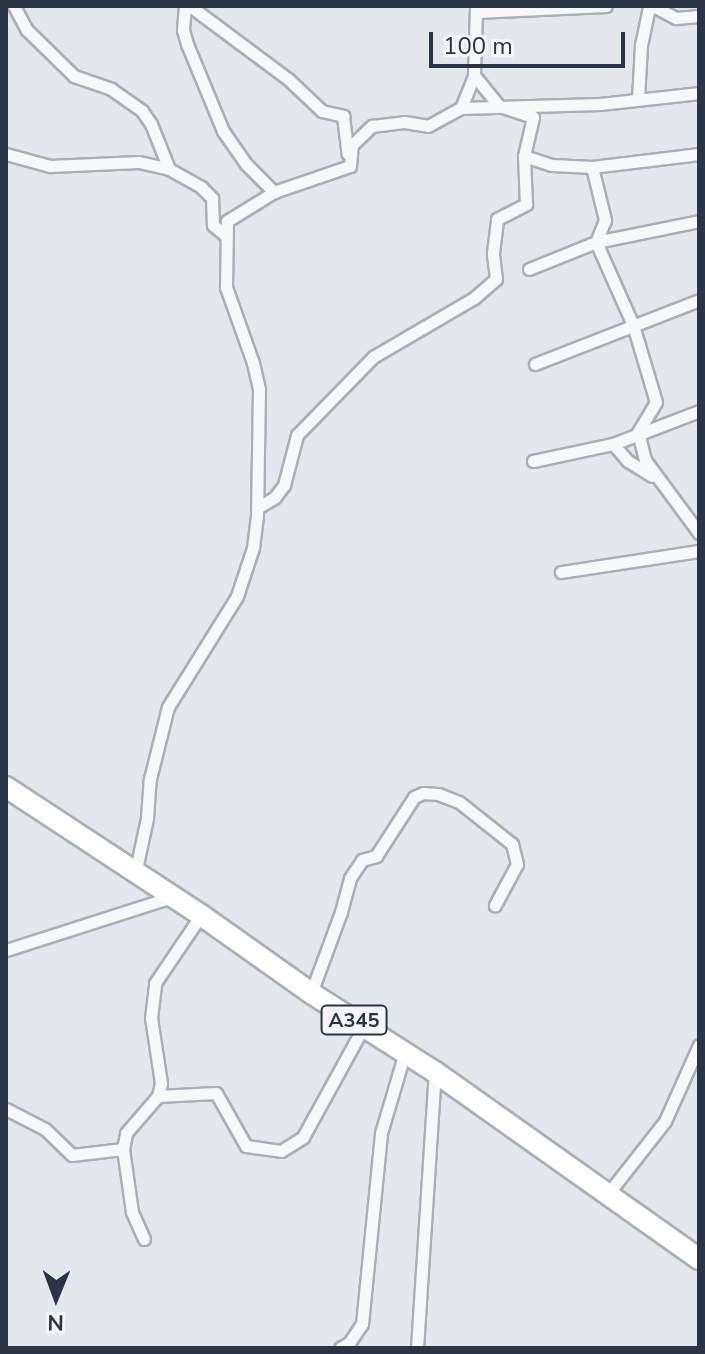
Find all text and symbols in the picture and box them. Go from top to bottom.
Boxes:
scale bar [433,16,629,66]
text: 100 m [443,30,513,62]
road number: A345 [320,1004,388,1036]
north arrow [16,1258,96,1338]
text: N [47,1307,64,1337]

